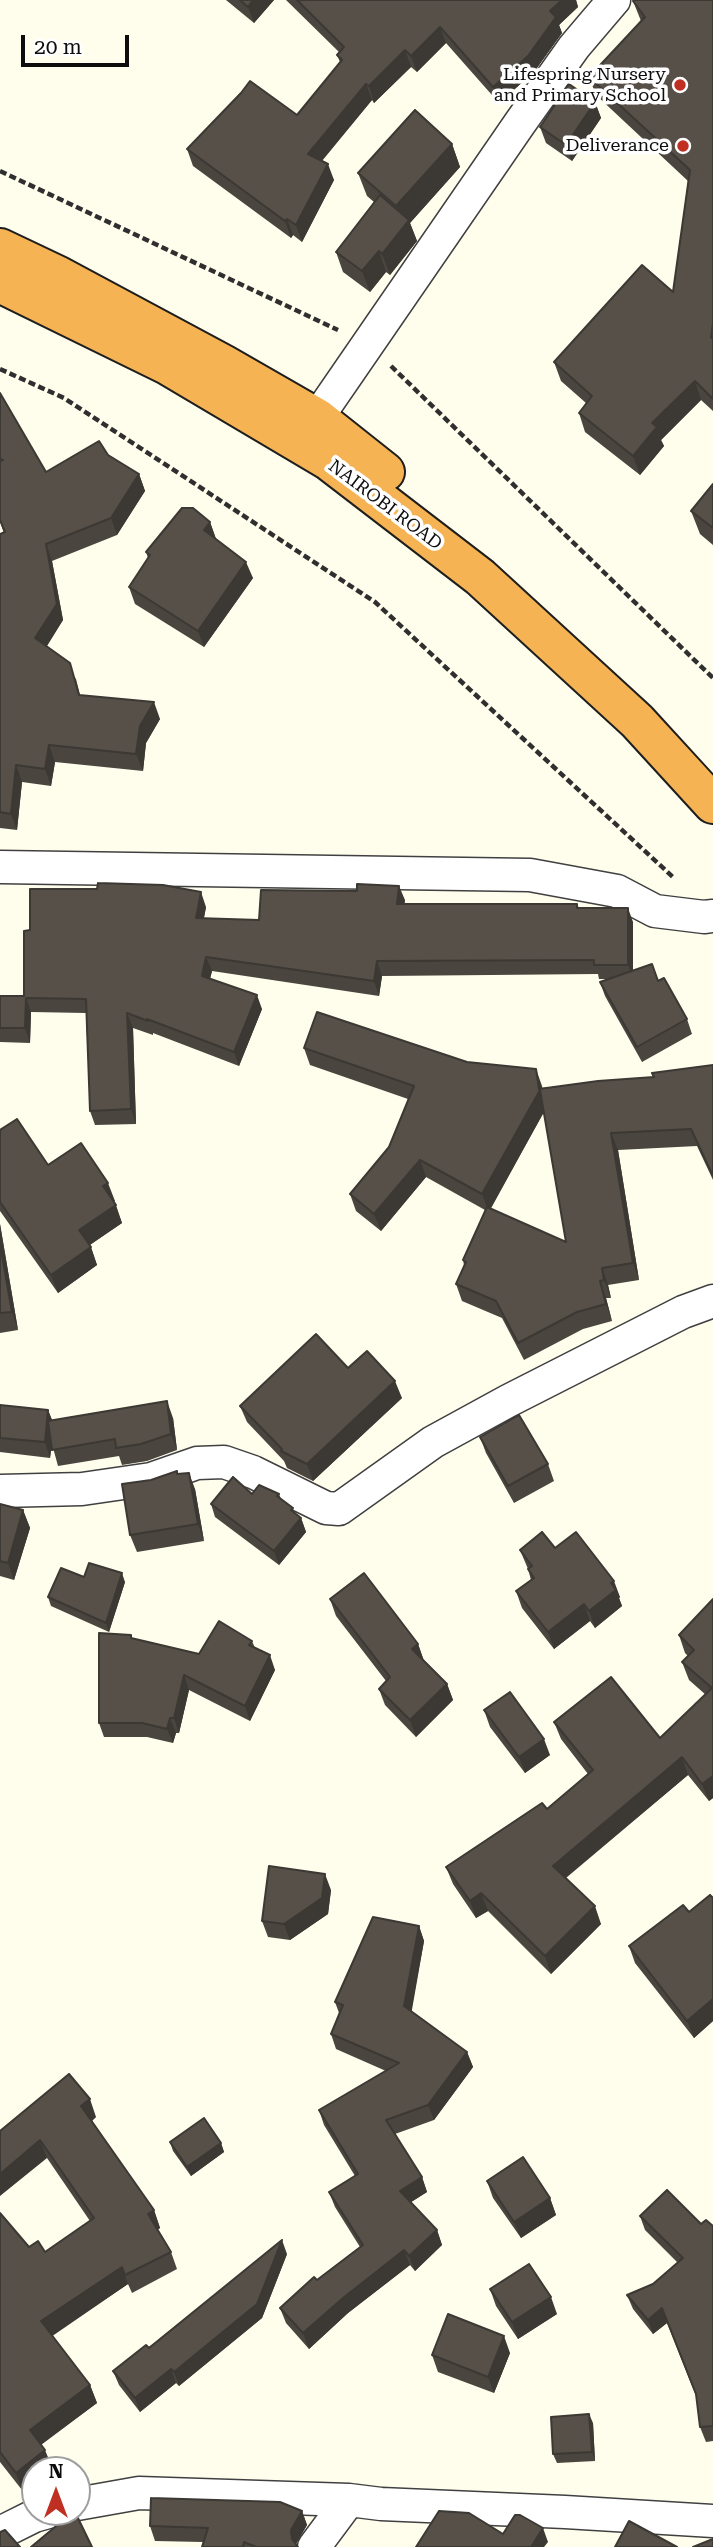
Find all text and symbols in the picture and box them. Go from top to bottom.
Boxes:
scale bar [24,21,133,65]
text: 20 m [34,35,82,59]
place label: Lifespring Nursery and Primary School [494,64,666,106]
marker: Lifespring Nursery and Primary School [672,77,688,93]
place label: Deliverance [566,135,669,157]
marker: Deliverance [675,138,691,154]
street label: NAIROBI ROAD [324,455,446,555]
north arrow [21,2456,91,2526]
text: N [49,2460,63,2483]

